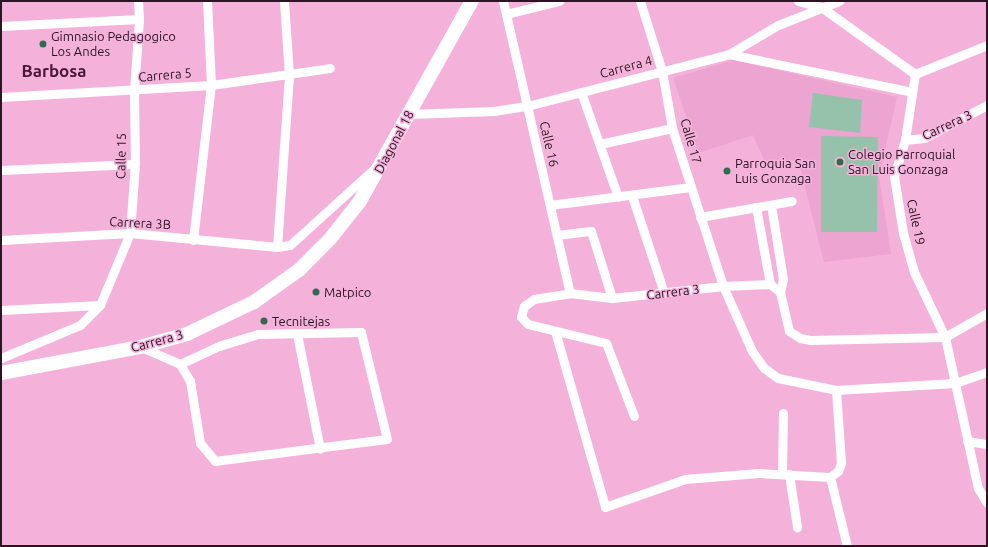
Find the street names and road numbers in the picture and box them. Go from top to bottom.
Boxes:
street label: Carrera 4 [598,53,654,81]
street label: Carrera 5 [138,65,192,85]
street label: Carrera 3 [919,107,975,143]
street label: Diagonal 18 [371,108,417,176]
street label: Calle 17 [677,117,705,165]
street label: Calle 16 [536,120,562,168]
street label: Calle 15 [113,133,129,179]
street label: Calle 19 [904,198,928,246]
street label: Carrera 3B [109,214,171,232]
street label: Carrera 3 [645,281,701,303]
street label: Carrera 3 [129,327,185,355]

